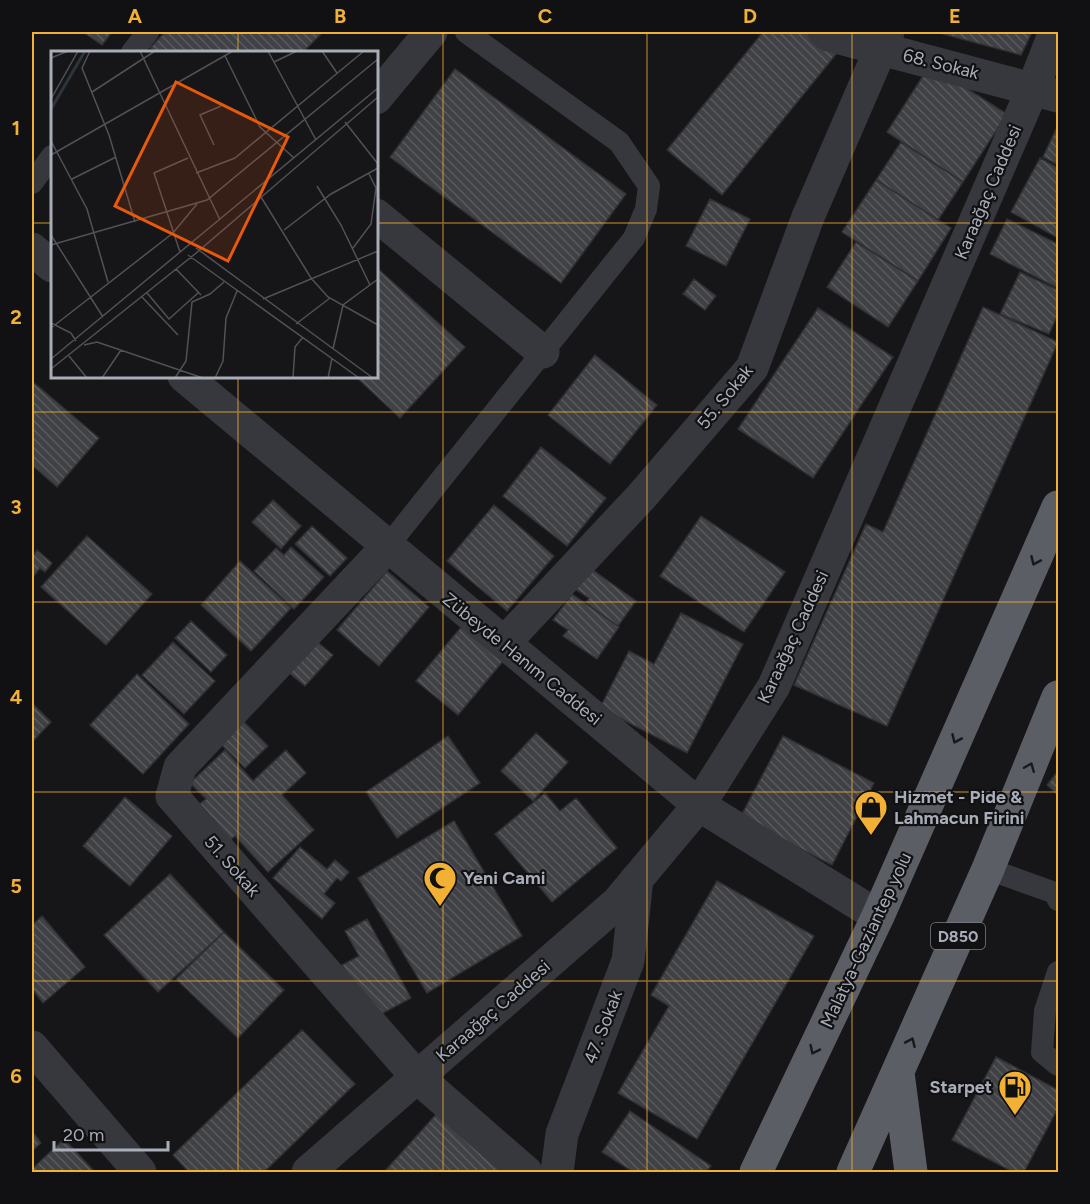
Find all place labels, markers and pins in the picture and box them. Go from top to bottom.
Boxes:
place label: Hizmet - Pide & Lahmacun Firini [894,786,1025,829]
shop icon: Hizmet - Pide & Lahmacun Firini [853,789,889,836]
mosque icon: Yeni Cami [422,860,458,907]
place label: Yeni Cami [463,867,545,889]
fuel station icon: Starpet [997,1069,1033,1116]
place label: Starpet [930,1076,992,1098]

